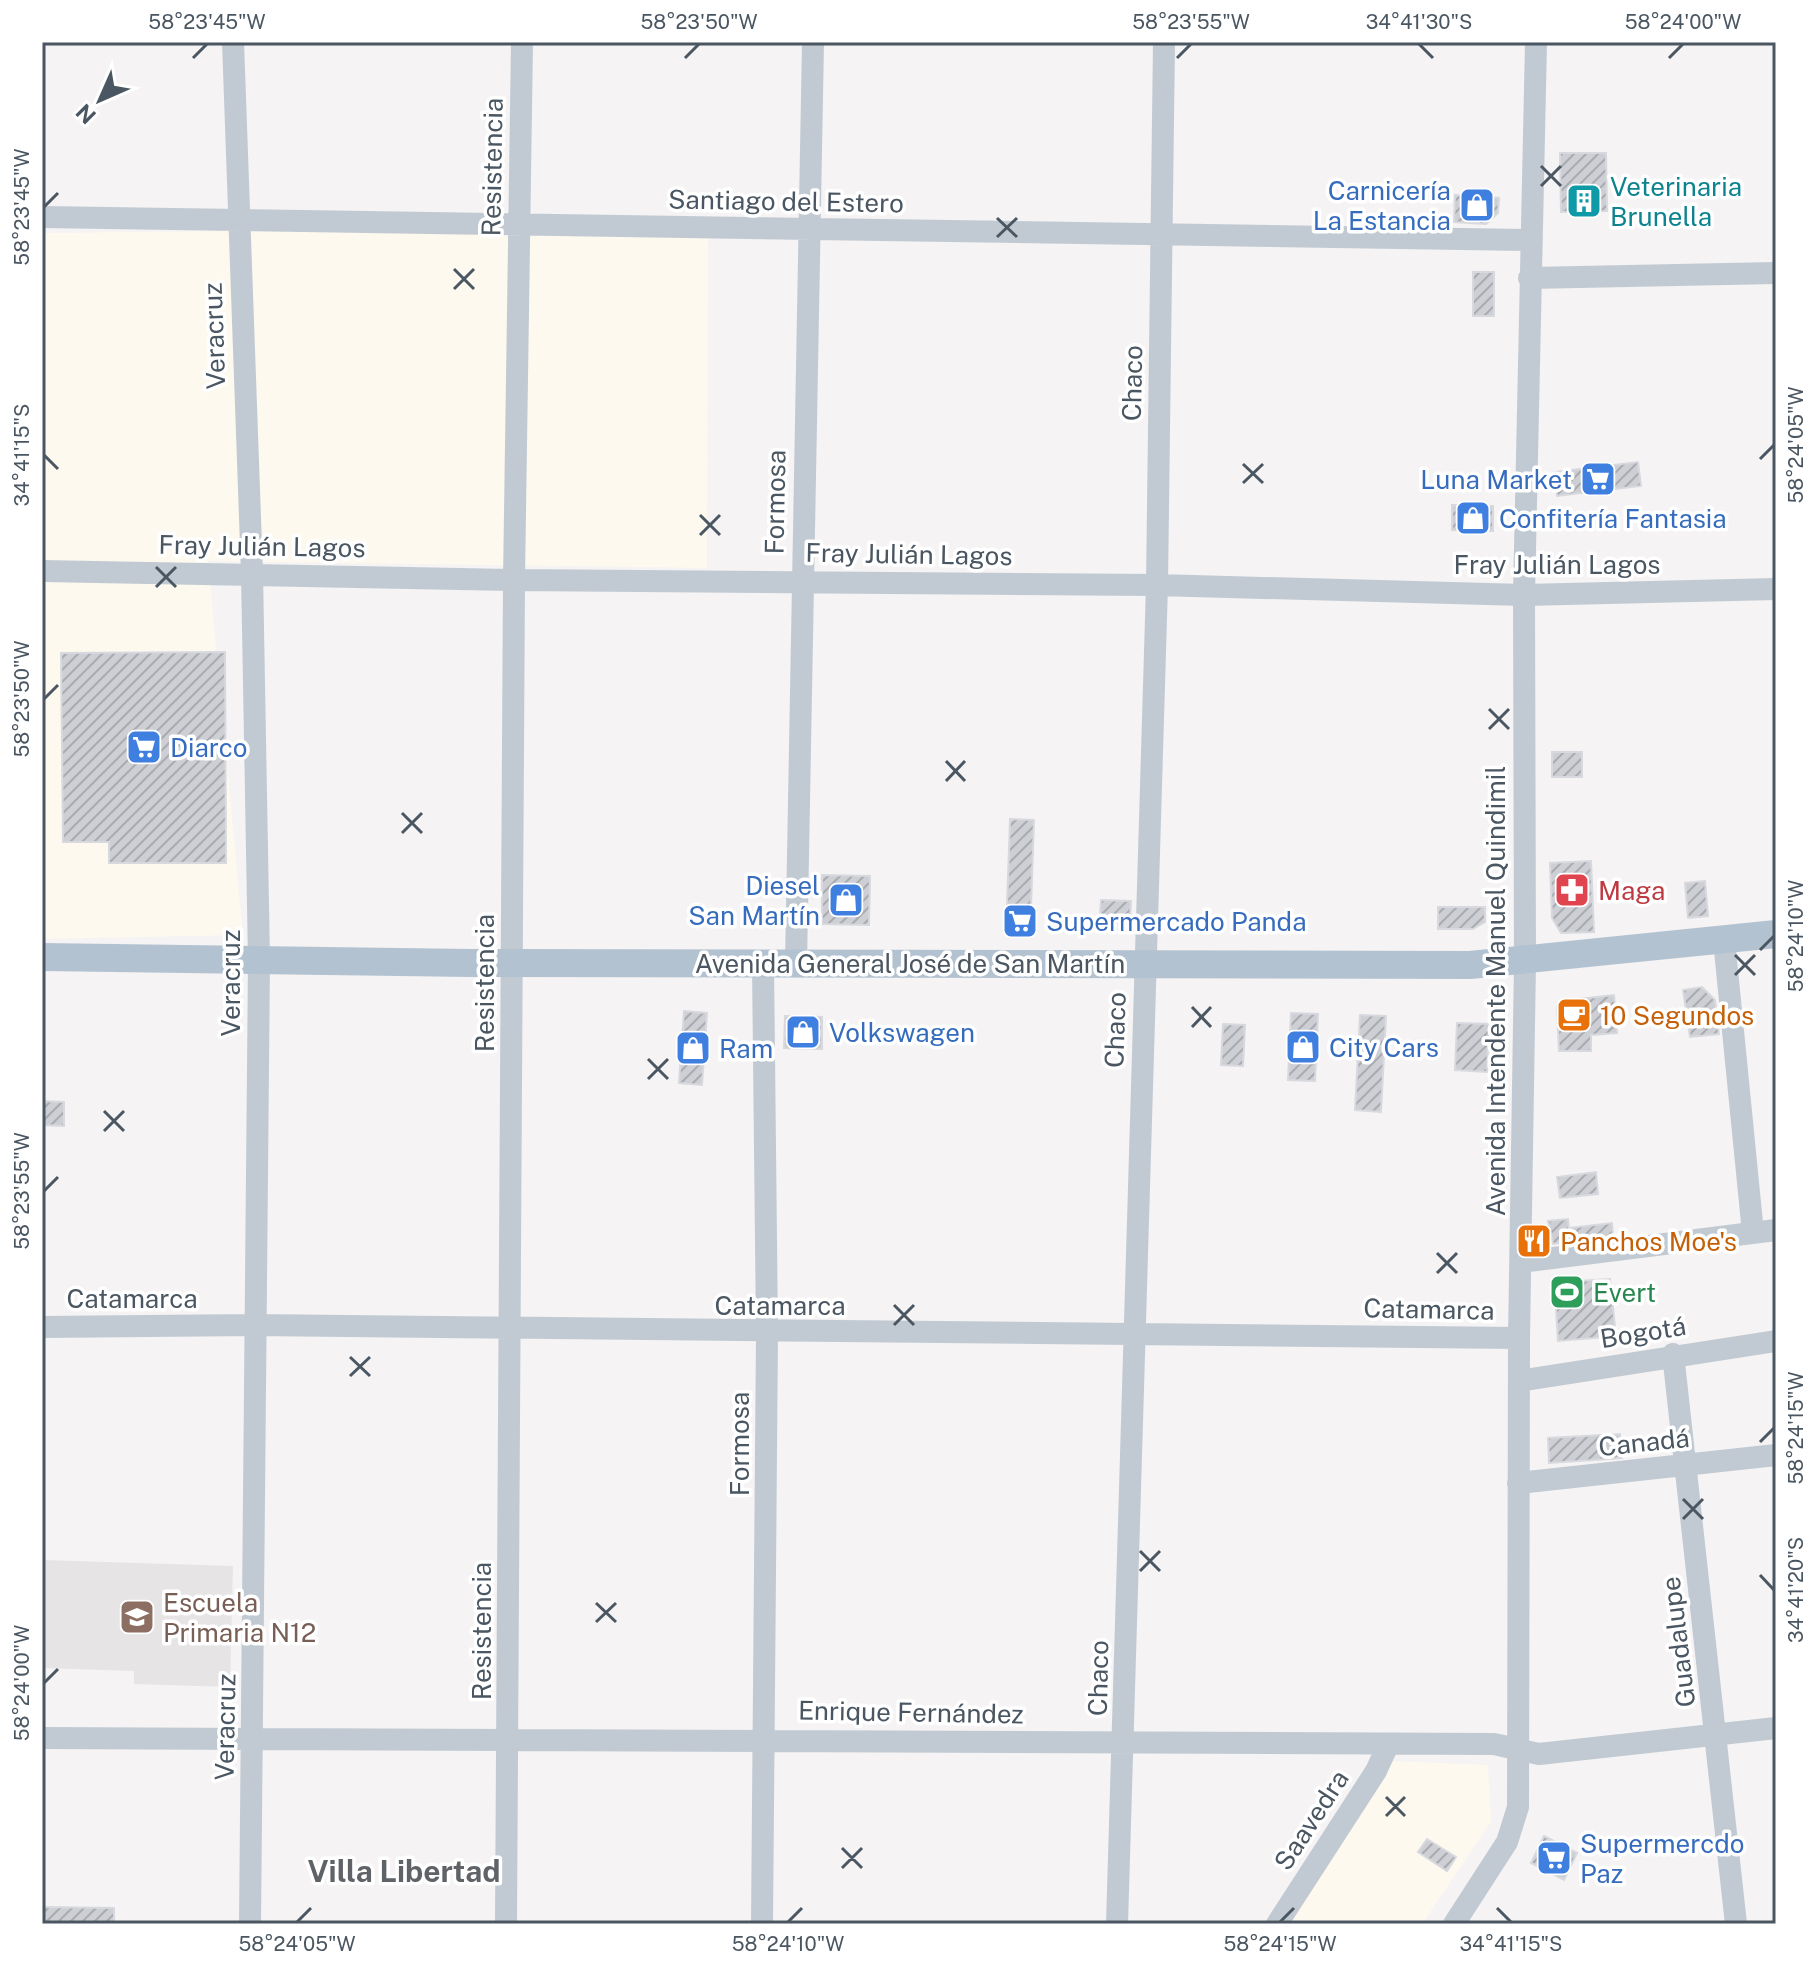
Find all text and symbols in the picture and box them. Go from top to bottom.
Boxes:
text: 58°23'45"W [148,10,266,34]
text: 58°23'50"W [640,10,758,34]
text: 58°23'55"W [1132,10,1250,34]
text: 34°41'30"S [1366,10,1472,34]
text: 58°24'00"W [1625,10,1741,34]
north arrow [60,60,140,140]
street label: Resistencia [475,97,509,237]
text: N [71,99,101,129]
text: 58°23'45"W [10,148,34,266]
place label: Veterinaria Brunella [1610,171,1742,232]
place label: Carnicería La Estancia [1313,175,1451,236]
building icon: Veterinaria Brunella [1565,182,1603,220]
street label: Santiago del Estero [668,183,904,219]
shop icon: Carnicería La Estancia [1458,186,1496,224]
street label: Veracruz [197,282,231,390]
street label: Chaco [1116,345,1148,421]
text: 58°24'05"W [1784,386,1808,504]
text: 34°41'15"S [10,404,34,506]
street label: Formosa [759,449,791,555]
supermarket icon: Luna Market [1579,460,1617,498]
place label: Luna Market [1420,464,1572,495]
shop icon: Confitería Fantasia [1454,499,1492,537]
place label: Confitería Fantasia [1499,503,1727,534]
street label: Fray Julián Lagos [158,529,366,563]
street label: Fray Julián Lagos [805,537,1013,571]
street label: Fray Julián Lagos [1454,549,1660,580]
text: 58°23'50"W [10,640,34,758]
supermarket icon: Diarco [125,728,163,766]
place label: Diarco [170,732,248,763]
street label: Avenida Intendente Manuel Quindimil [1480,766,1511,1216]
place label: Diesel San Martín [688,870,820,931]
pharmacy icon: Maga [1553,871,1591,909]
place label: Maga [1598,875,1666,906]
text: 58°24'10"W [1784,880,1808,992]
shop icon: Diesel San Martín [827,881,865,919]
supermarket icon: Supermercado Panda [1001,902,1039,940]
place label: Supermercado Panda [1046,906,1307,937]
street label: Resistencia [469,914,500,1052]
street label: Veracruz [215,930,246,1036]
street label: Avenida General José de San Martín [695,948,1125,979]
street label: Chaco [1098,991,1132,1069]
cafe icon: 10 Segundos [1555,996,1593,1034]
place label: 10 Segundos [1600,1000,1754,1031]
shop icon: Volkswagen [784,1013,822,1051]
place label: Volkswagen [829,1017,975,1048]
shop icon: City Cars [1284,1028,1322,1066]
shop icon: Ram [674,1029,712,1067]
place label: City Cars [1329,1032,1439,1063]
place label: Ram [719,1033,773,1064]
text: 58°23'55"W [10,1132,34,1250]
restaurant icon: Panchos Moe's [1515,1222,1553,1260]
place label: Panchos Moe's [1560,1226,1737,1257]
sports icon: Evert [1548,1273,1586,1311]
place label: Evert [1593,1277,1656,1308]
street label: Catamarca [66,1283,198,1314]
street label: Catamarca [714,1290,846,1321]
street label: Catamarca [1363,1292,1495,1326]
street label: Bogotá [1598,1310,1688,1354]
text: 58°24'15"W [1784,1372,1808,1485]
street label: Formosa [724,1392,755,1496]
street label: Canadá [1597,1422,1691,1462]
text: 34°41'20"S [1784,1537,1808,1643]
street label: Resistencia [466,1562,497,1700]
street label: Guadalupe [1655,1575,1701,1709]
place label: Escuela Primaria N12 [163,1587,316,1648]
school or university icon: Escuela Primaria N12 [118,1598,156,1636]
text: 58°24'00"W [10,1625,34,1741]
street label: Chaco [1082,1640,1114,1716]
street label: Veracruz [209,1673,241,1781]
street label: Enrique Fernández [798,1695,1024,1729]
street label: Saavedra [1267,1764,1355,1876]
place label: Supermercdo Paz [1580,1828,1745,1889]
supermarket icon: Supermercdo Paz [1535,1839,1573,1877]
district label: Villa Libertad [307,1853,501,1889]
text: 58°24'05"W [238,1932,356,1956]
text: 58°24'10"W [732,1932,844,1956]
text: 58°24'15"W [1224,1932,1337,1956]
text: 34°41'15"S [1460,1932,1562,1956]

